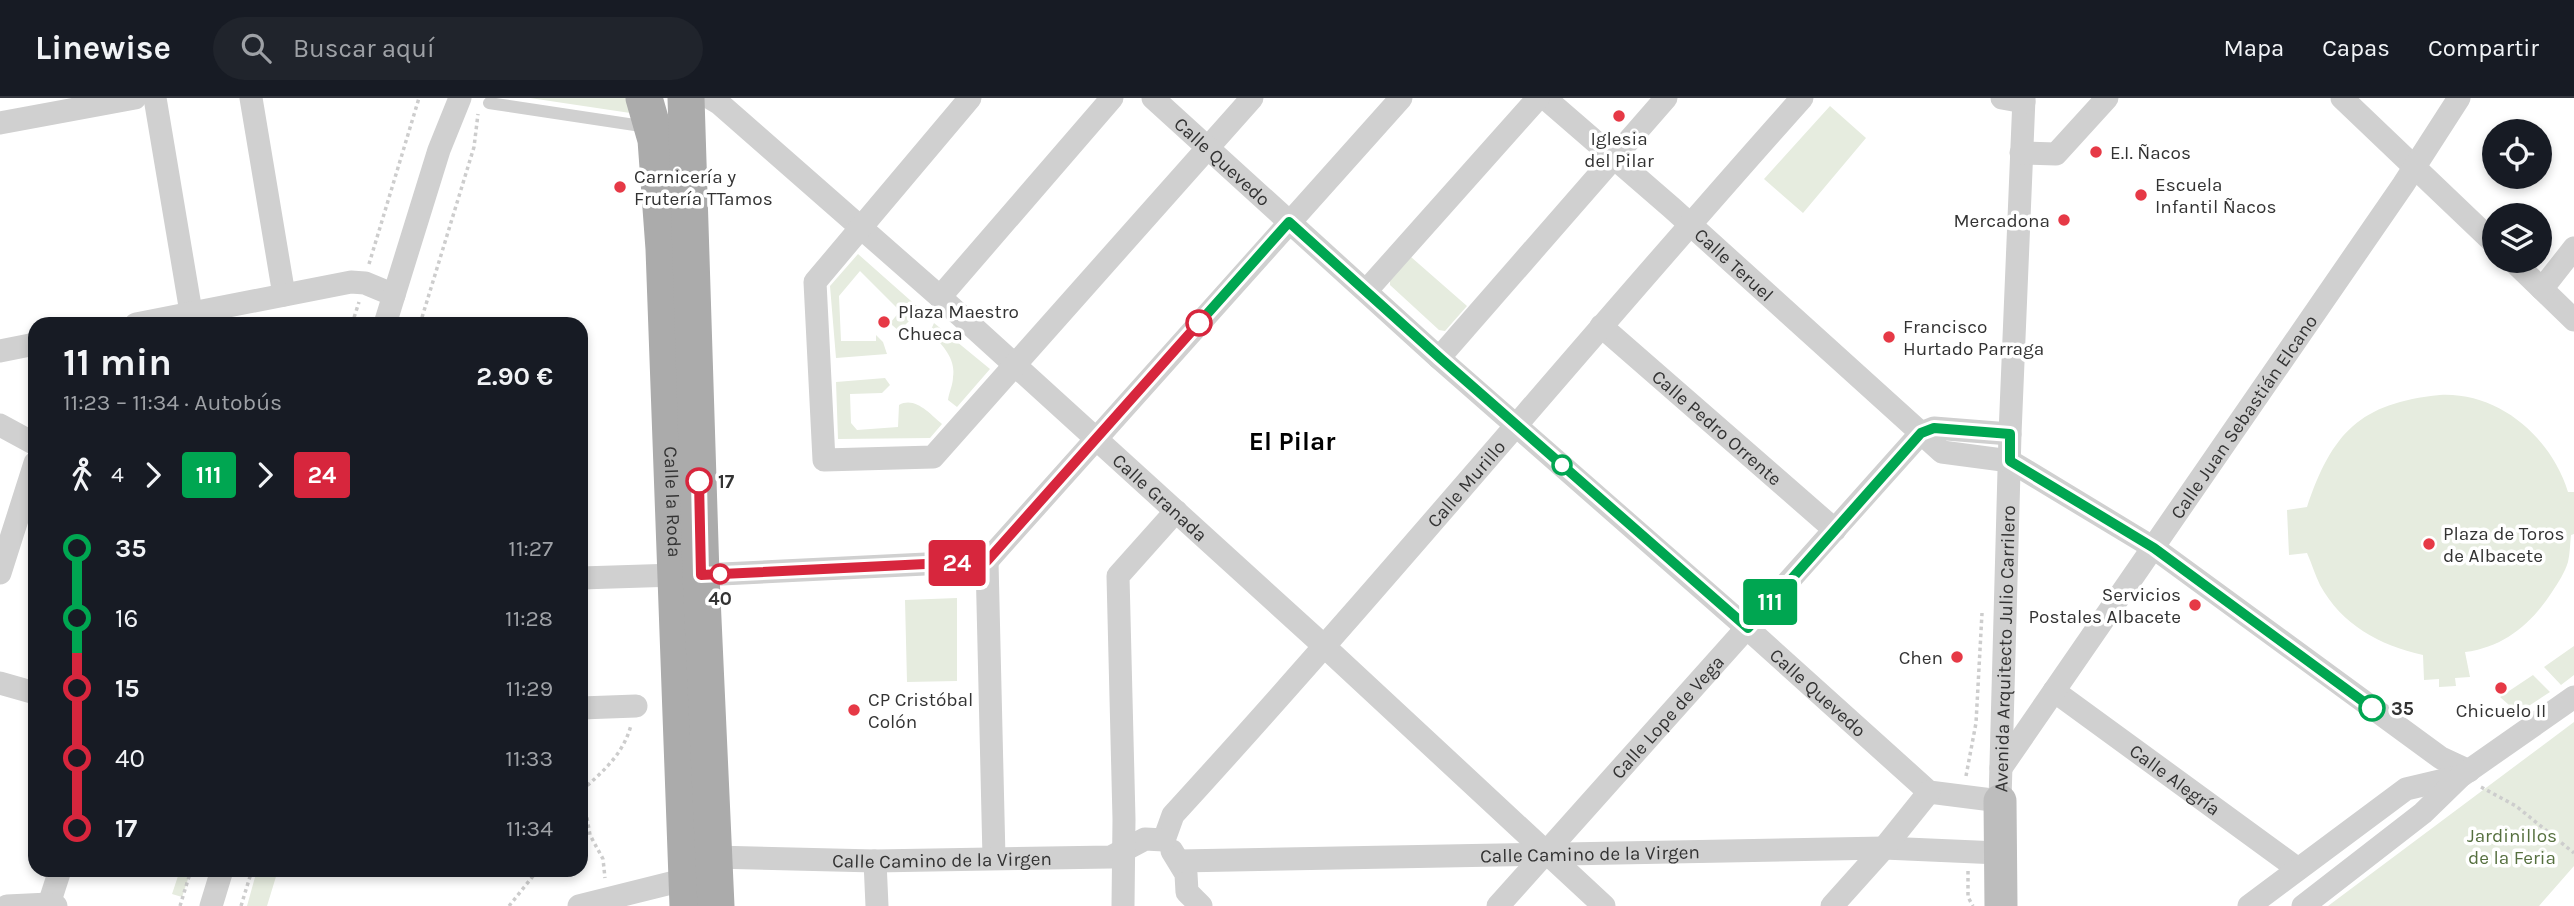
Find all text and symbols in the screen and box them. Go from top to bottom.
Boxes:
search box [213,17,703,80]
text: Linewise [35,29,171,67]
icon: search [237,29,275,67]
text: Buscar aquí [293,33,435,64]
text: Mapa [2223,34,2284,62]
text: Capas [2322,34,2390,62]
text: Compartir [2428,34,2539,62]
marker: Iglesia del Pilar [1611,108,1627,124]
street label: Calle Quevedo [1169,113,1274,211]
map controls [2482,119,2552,273]
button: locate [2482,119,2552,189]
place label: Iglesia del Pilar [1584,128,1654,172]
place label: E.I. Ñacos [2110,142,2191,164]
marker: E.I. Ñacos [2088,144,2104,160]
place label: Carnicería y Frutería TTamos [634,166,773,210]
place label: Escuela Infantil Ñacos [2155,174,2277,218]
marker: Carnicería y Frutería TTamos [612,179,628,195]
marker: Escuela Infantil Ñacos [2133,187,2149,203]
button: layers [2482,203,2552,273]
place label: Mercadona [1953,210,2050,232]
marker: Mercadona [2056,212,2072,228]
street label: Calle Teruel [1690,224,1778,306]
place label: Plaza Maestro Chueca [898,301,1019,345]
unlabelled marker [1186,310,1212,336]
street label: Calle Juan Sebastián Elcano [2166,311,2322,523]
marker: Plaza Maestro Chueca [876,314,892,330]
place label: Francisco Hurtado Parraga [1903,316,2044,360]
marker: Francisco Hurtado Parraga [1881,329,1897,345]
text: 11 min [63,340,172,385]
text: 2.90 € [476,361,553,392]
street label: Calle Pedro Orrente [1647,366,1786,490]
text: 11:23 – 11:34 · Autobús [63,389,282,416]
district label: El Pilar [1249,426,1336,457]
street label: Calle Murillo [1423,436,1510,532]
street label: Calle la Roda [659,446,685,558]
street label: Calle Granada [1108,449,1212,547]
unlabelled marker [1552,455,1572,475]
icon: walk [63,456,101,494]
icon: forward [134,456,172,494]
icon: forward [246,456,284,494]
text: 4 [111,461,124,488]
text: 111 [196,461,222,489]
text: 24 [308,461,336,489]
marker: 17 [686,468,712,494]
place label: 17 [718,471,735,493]
street label: Avenida Arquitecto Julio Carrilero [1990,505,2020,793]
place label: Plaza de Toros de Albacete [2443,523,2564,567]
text: 35 [115,533,146,564]
text: 11:27 [508,535,553,562]
marker: Plaza de Toros de Albacete [2421,536,2437,552]
line badge: 24 [926,540,988,586]
text: 24 [943,549,971,577]
marker: 40 [710,564,730,584]
line badge: 111 [1730,579,1810,625]
place label: Servicios Postales Albacete [2029,584,2181,628]
place label: 40 [708,588,732,610]
text: 111 [1757,588,1783,616]
marker: Servicios Postales Albacete [2187,597,2203,613]
text: 16 [115,603,138,634]
text: 11:28 [505,605,553,632]
street label: Calle Quevedo [1765,644,1870,742]
place label: Chen [1899,647,1943,669]
marker: Chen [1949,649,1965,665]
street label: Calle Lope de Vega [1607,651,1729,784]
text: 15 [115,673,139,704]
text: 11:29 [506,675,553,702]
marker: Chicuelo II [2493,680,2509,696]
place label: CP Cristóbal Colón [868,689,973,733]
marker: 35 [2359,695,2385,721]
place label: 35 [2391,698,2414,720]
place label: Chicuelo II [2456,700,2546,722]
marker: CP Cristóbal Colón [846,702,862,718]
street label: Calle Alegría [2125,740,2224,821]
text: 40 [115,743,145,774]
text: 11:33 [505,745,553,772]
text: 17 [115,813,137,844]
text: 11:34 [506,815,553,842]
park label: Jardinillos de la Feria [2467,825,2557,869]
street label: Calle Camino de la Virgen [1480,841,1700,867]
street label: Calle Camino de la Virgen [832,848,1052,873]

